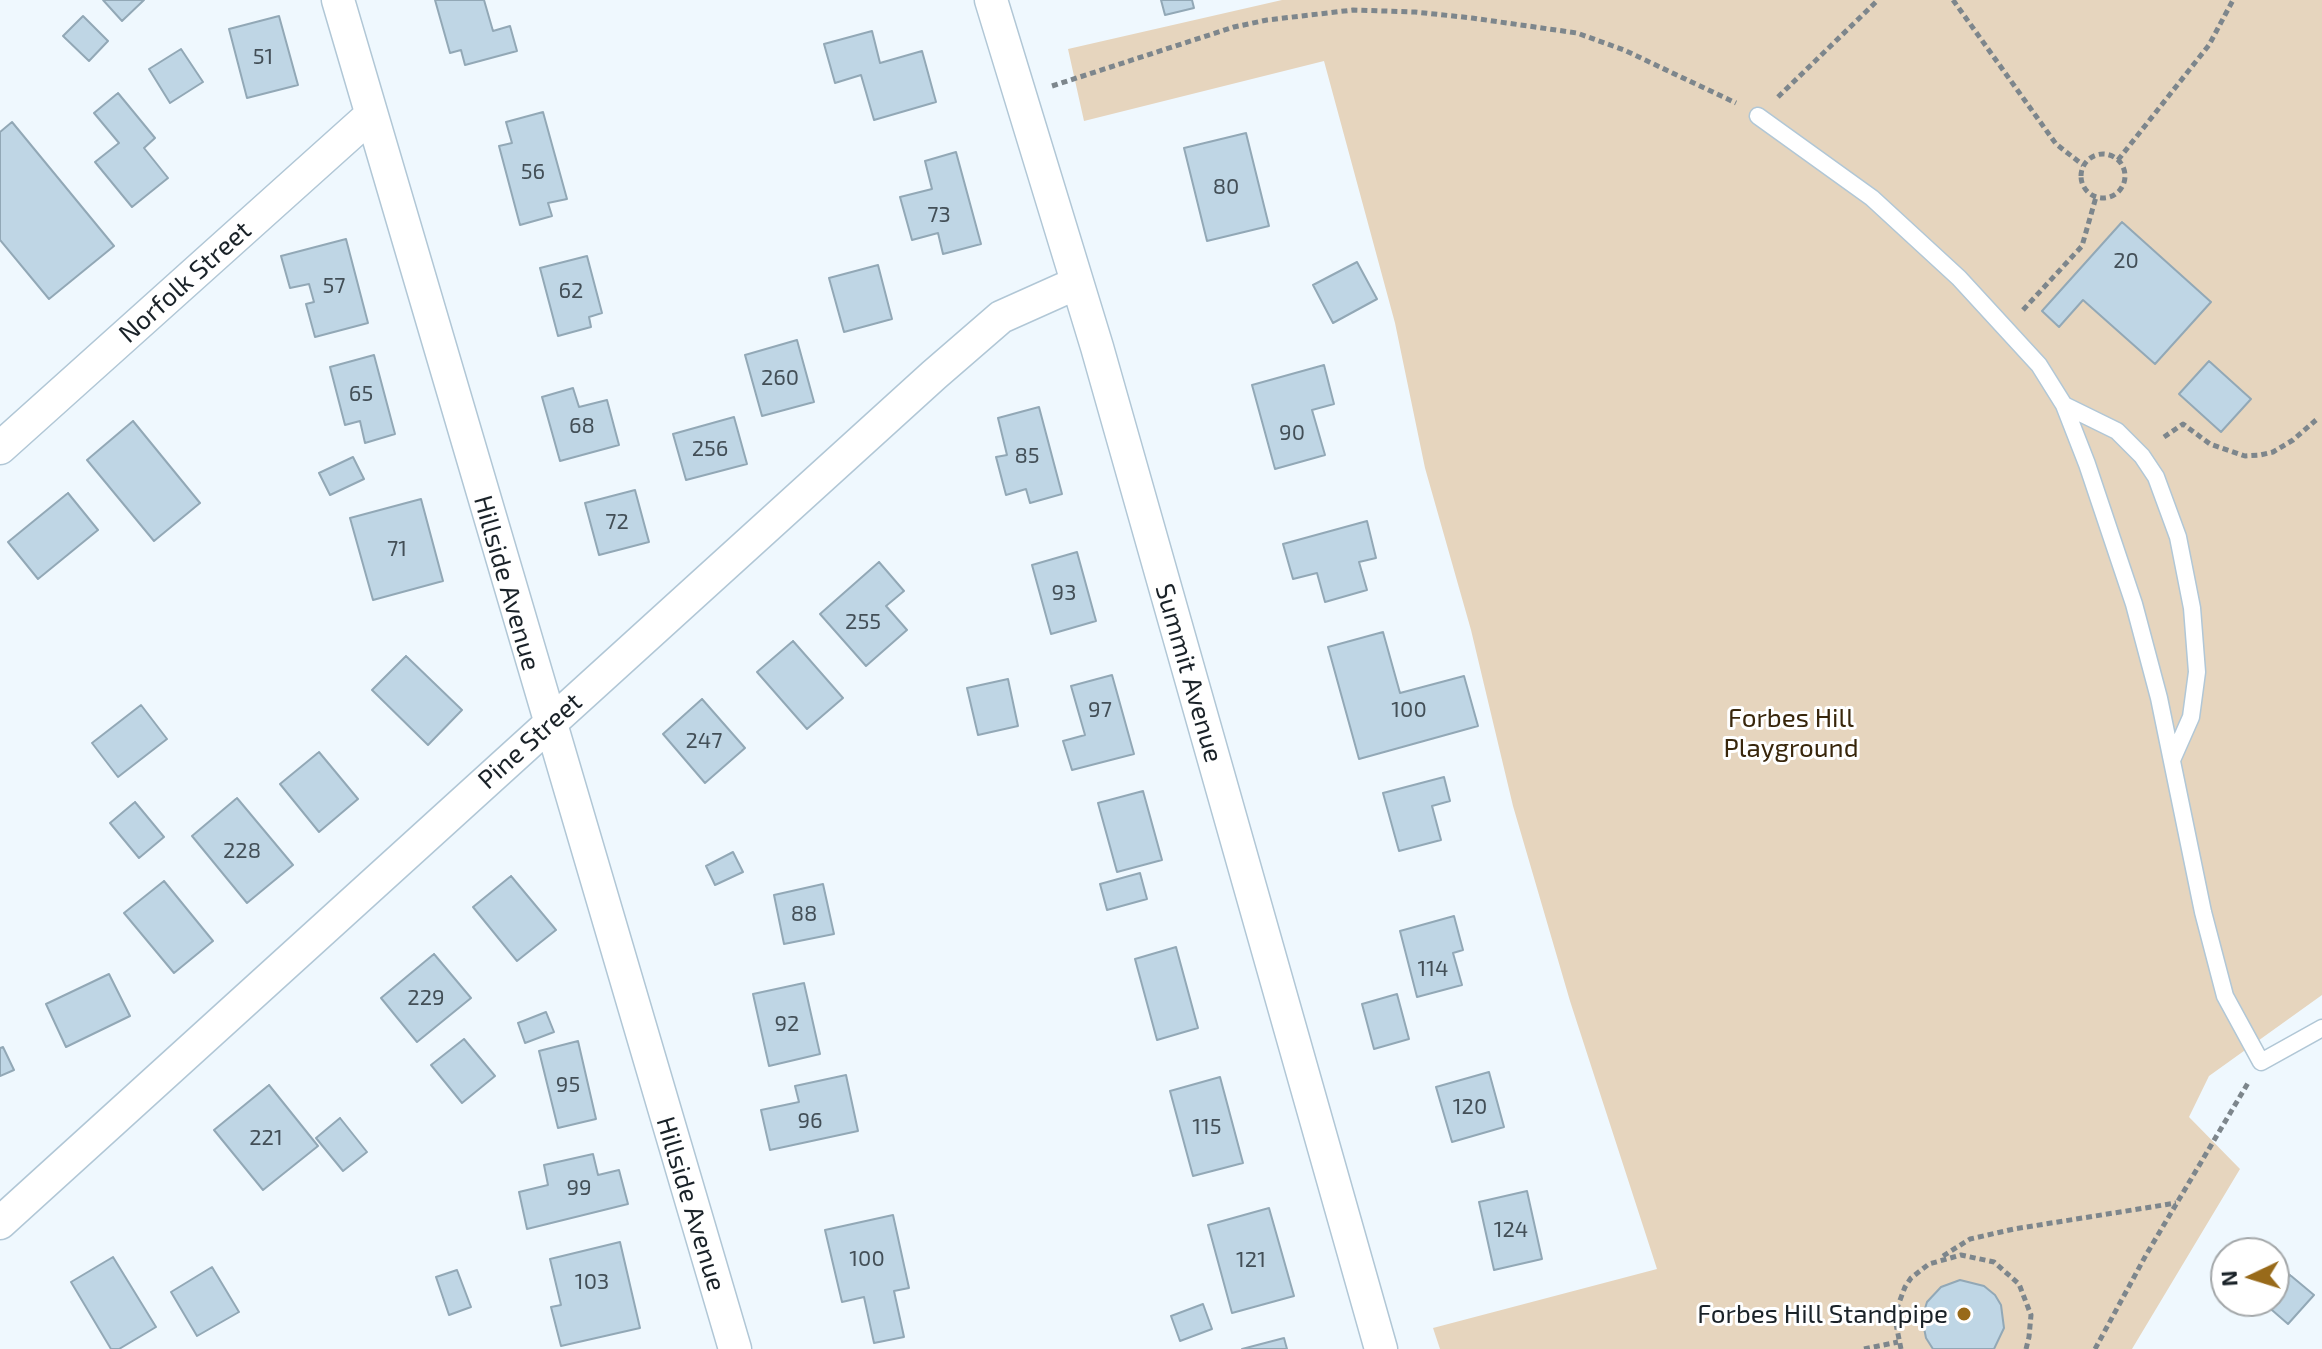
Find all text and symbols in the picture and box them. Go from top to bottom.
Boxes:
house number: 51 [253,44,273,70]
house number: 56 [521,159,545,185]
house number: 80 [1213,174,1239,200]
house number: 73 [927,202,951,228]
street label: Norfolk Street [113,215,257,349]
house number: 20 [2113,248,2139,274]
house number: 57 [322,273,346,299]
house number: 62 [559,278,583,304]
house number: 260 [761,365,799,391]
house number: 65 [349,381,373,407]
house number: 68 [569,413,595,439]
house number: 90 [1279,420,1305,446]
house number: 256 [692,436,728,462]
house number: 85 [1014,443,1040,469]
street label: Hillside Avenue [467,492,547,674]
house number: 72 [605,509,629,535]
house number: 71 [387,536,407,562]
house number: 93 [1052,580,1076,606]
street label: Summit Avenue [1149,580,1229,766]
house number: 255 [845,609,881,635]
street label: Pine Street [472,686,588,796]
house number: 97 [1088,697,1112,723]
house number: 100 [1391,697,1427,723]
park label: Forbes Hill Playground [1723,702,1859,764]
house number: 247 [685,728,723,754]
house number: 228 [223,838,261,864]
house number: 88 [791,901,817,927]
house number: 114 [1417,956,1449,982]
house number: 229 [407,985,445,1011]
house number: 92 [775,1011,799,1037]
house number: 95 [556,1072,580,1098]
house number: 120 [1453,1094,1487,1120]
house number: 96 [797,1108,823,1134]
street label: Hillside Avenue [650,1113,732,1295]
house number: 115 [1192,1114,1222,1140]
house number: 221 [249,1125,283,1151]
house number: 99 [566,1175,592,1201]
house number: 124 [1494,1217,1528,1243]
north arrow [2210,1237,2290,1317]
house number: 100 [849,1246,885,1272]
house number: 121 [1236,1247,1266,1273]
house number: 103 [575,1269,609,1295]
text: N [2215,1270,2242,1287]
place label: Forbes Hill Standpipe [1697,1298,1948,1330]
marker: Forbes Hill Standpipe [1955,1305,1973,1323]

